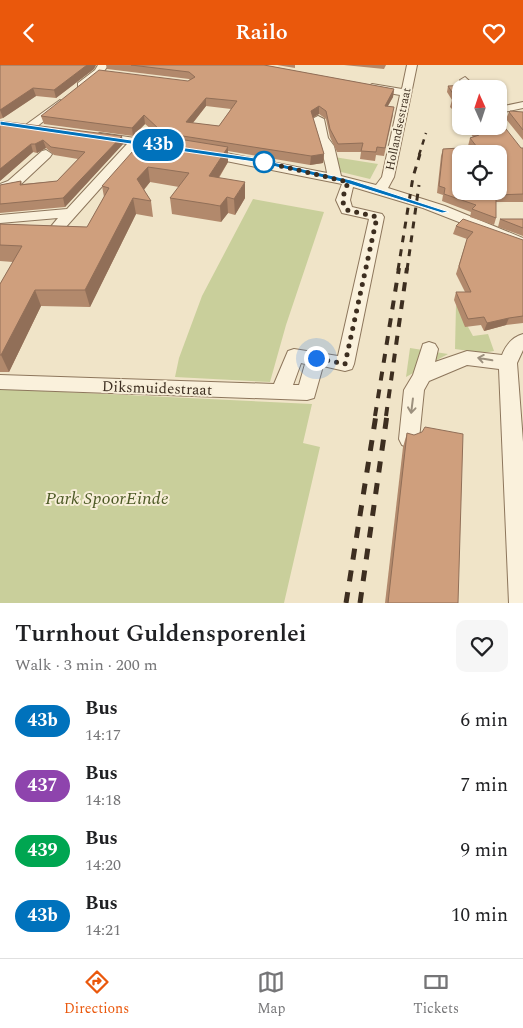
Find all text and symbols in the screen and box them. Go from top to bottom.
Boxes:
text: Railo [235,16,288,49]
icon: back [15,19,43,47]
icon: heart [480,19,508,47]
north arrow [452,80,508,135]
map controls [452,80,507,200]
street label: Hollandsestraat [380,86,417,172]
line badge: 43b [129,129,187,161]
text: 43b [143,131,173,158]
button: locate [452,145,507,200]
unlabelled marker [253,151,275,173]
your location [304,346,329,371]
one-way arrow [477,354,493,364]
street label: Diksmuidestraat [101,375,213,402]
one-way arrow [407,398,417,414]
park label: Park SpoorEinde [45,485,169,512]
text: Turnhout Guldensporenlei [15,616,307,652]
button: heart [456,620,508,672]
text: Walk · 3 min · 200 m [15,653,158,677]
text: Bus [85,694,118,723]
text: 6 min [460,706,508,735]
text: 43b [27,707,58,734]
text: 14:17 [85,723,121,747]
text: Bus [85,759,118,788]
text: 7 min [460,771,508,800]
text: 437 [27,772,58,799]
text: 14:18 [85,788,121,812]
text: Bus [85,824,118,853]
text: 9 min [460,836,508,865]
text: 439 [27,837,58,864]
text: 14:20 [85,853,121,877]
text: Bus [85,889,118,918]
text: 10 min [451,901,508,930]
text: 43b [27,902,58,929]
text: 14:21 [85,918,121,942]
tab: Directions [64,968,129,1019]
tab: Map [257,968,285,1019]
tab: Tickets [413,968,459,1019]

